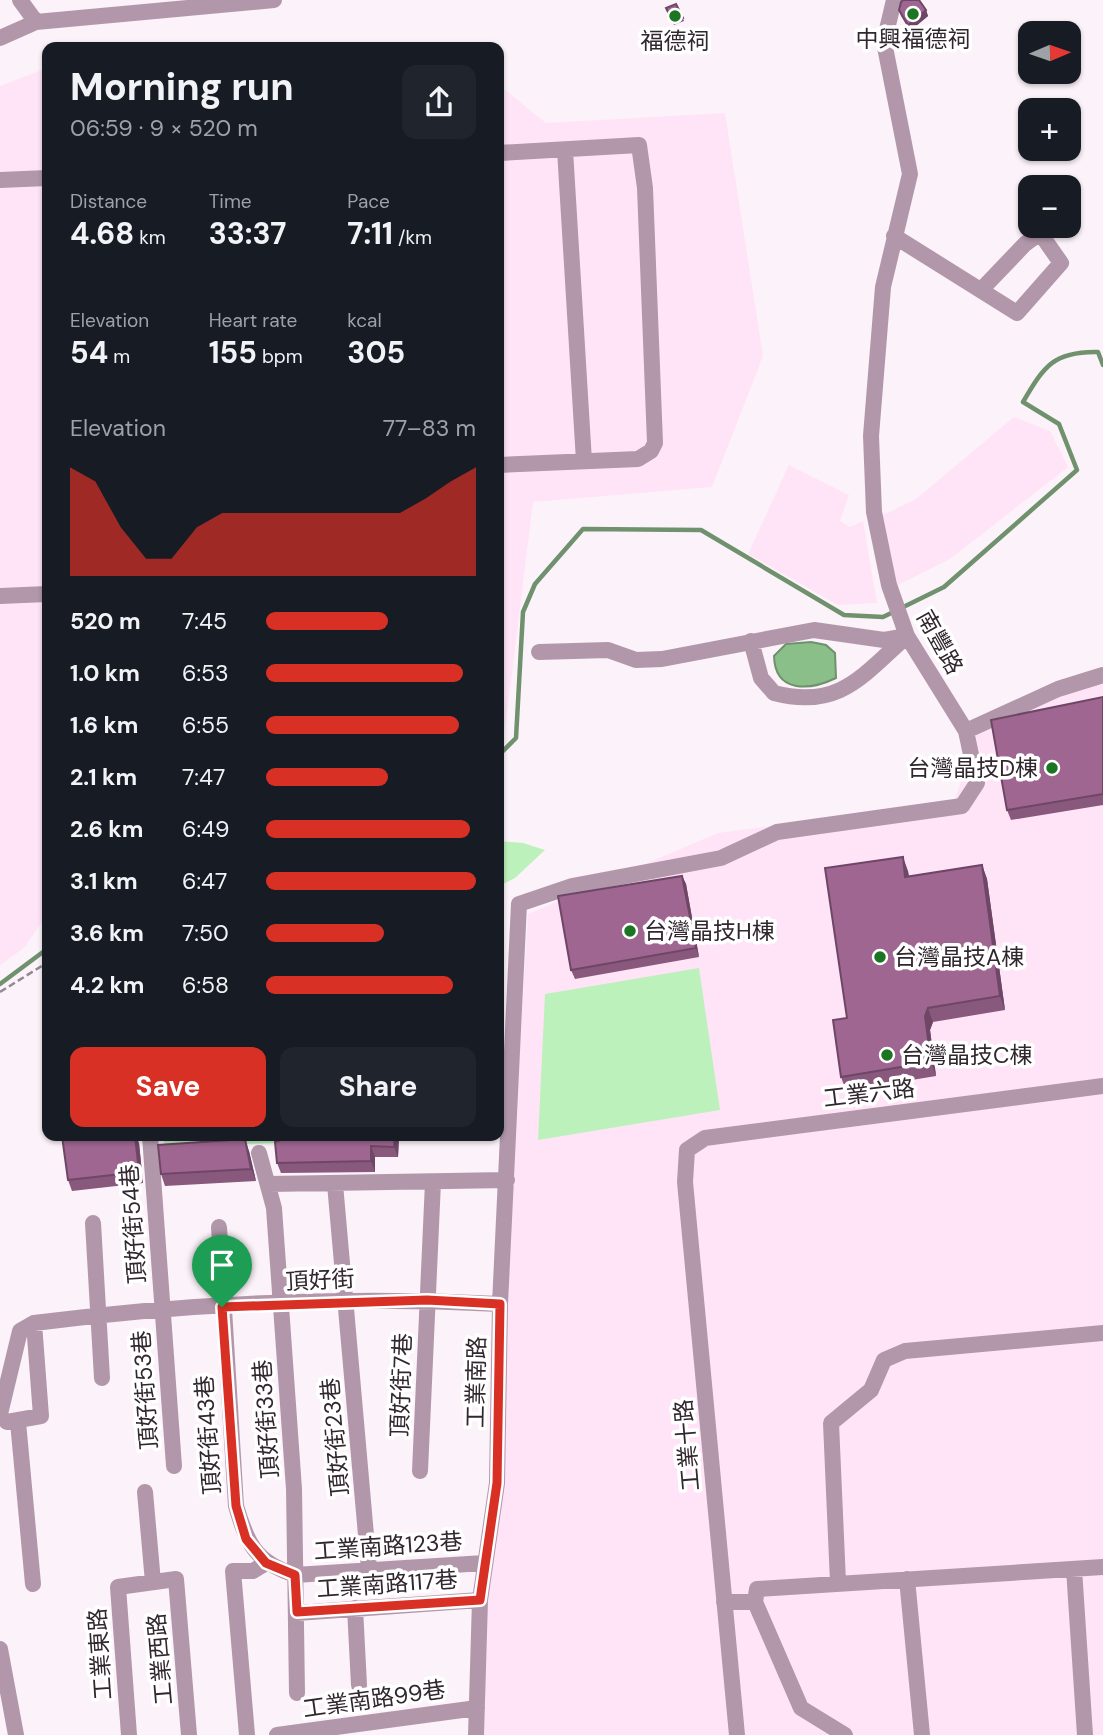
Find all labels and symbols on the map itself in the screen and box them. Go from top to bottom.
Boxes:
marker: 中興福德祠 [905,6,921,22]
marker: 福德祠 [667,8,683,24]
north arrow [1018,21,1082,84]
place label: 中興福德祠 [856,24,971,54]
place label: 福德祠 [641,26,710,56]
street label: 南豐路 [910,605,970,679]
place label: 台灣晶技D棟 [907,753,1038,783]
marker: 台灣晶技D棟 [1044,760,1060,776]
place label: 台灣晶技H棟 [644,916,775,946]
marker: 台灣晶技H棟 [622,923,638,939]
place label: 台灣晶技A棟 [894,942,1024,972]
marker: 台灣晶技A棟 [872,949,888,965]
place label: 台灣晶技C棟 [901,1040,1033,1070]
marker: 台灣晶技C棟 [879,1047,895,1063]
street label: 工業六路 [822,1073,916,1113]
street label: 頂好街54巷 [114,1163,152,1285]
pin [192,1235,252,1307]
street label: 頂好街 [285,1263,355,1297]
street label: 頂好街53巷 [126,1329,164,1451]
street label: 頂好街7巷 [384,1332,418,1438]
street label: 工業南路 [460,1336,492,1428]
street label: 頂好街33巷 [247,1359,285,1479]
street label: 頂好街43巷 [189,1374,227,1496]
street label: 頂好街23巷 [315,1376,355,1498]
street label: 工業十路 [668,1398,706,1492]
street label: 工業南路123巷 [313,1526,463,1566]
street label: 工業南路117巷 [315,1564,459,1604]
street label: 工業東路 [82,1607,118,1701]
street label: 工業西路 [141,1612,179,1706]
street label: 工業南路99巷 [301,1674,447,1724]

